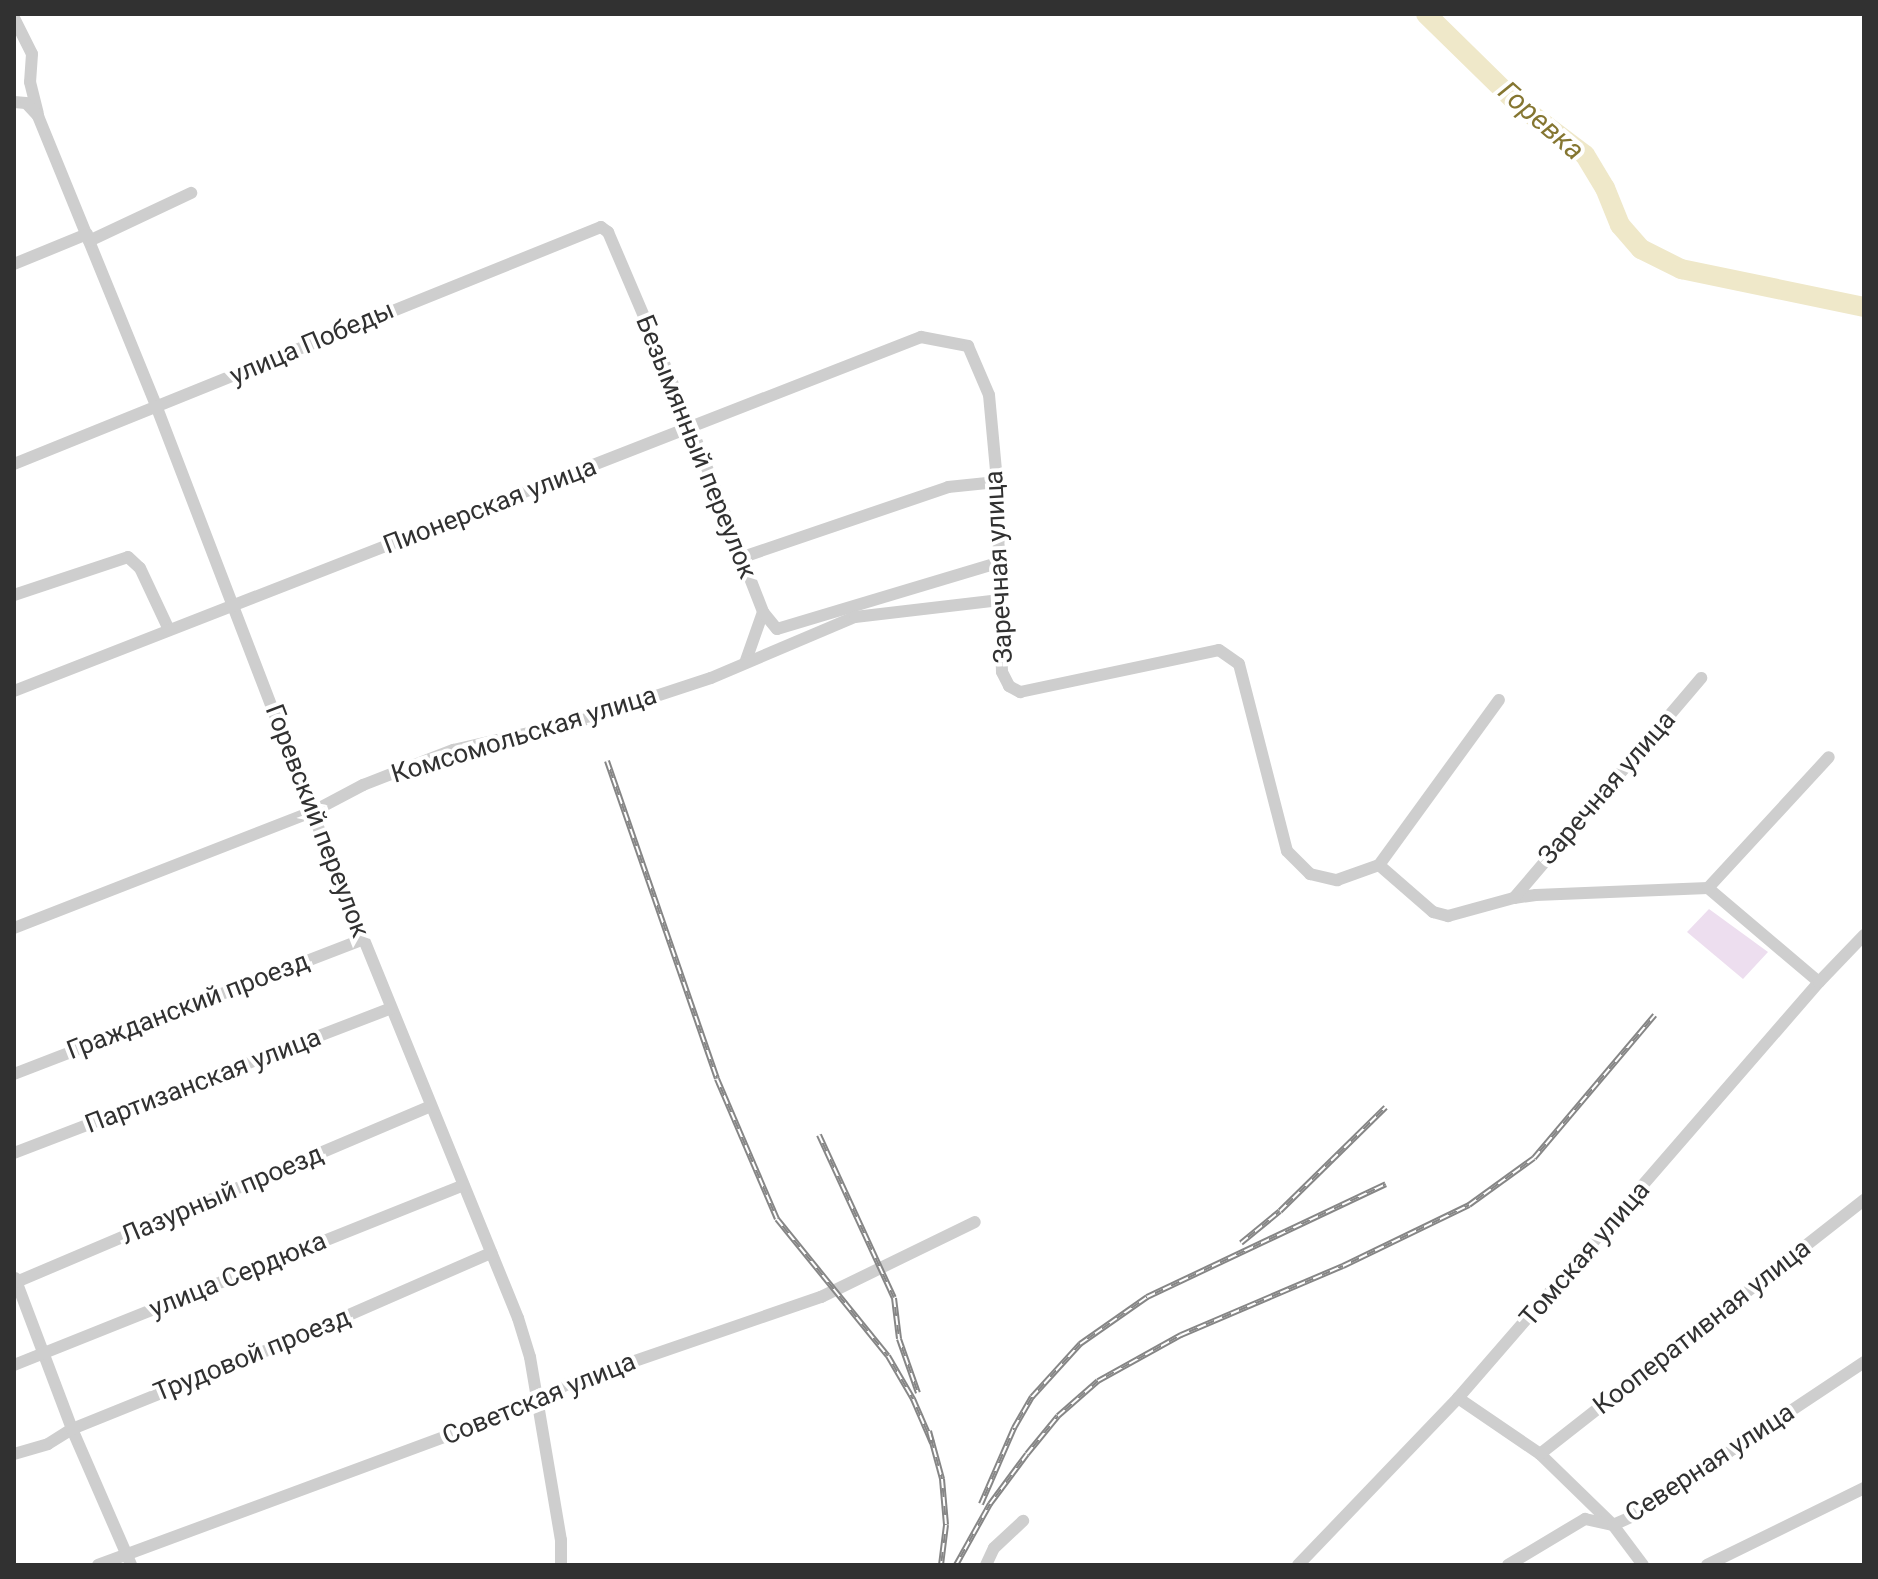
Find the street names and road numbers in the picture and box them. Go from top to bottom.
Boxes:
street label: улица Победы [225,294,399,392]
street label: Безымянный переулок [629,311,763,583]
street label: Пионерская улица [379,451,601,561]
street label: Заречная улица [978,470,1020,664]
street label: Комсомольская улица [388,680,660,790]
street label: Горевский переулок [258,700,376,942]
street label: Заречная улица [1532,705,1682,871]
street label: Гражданский проезд [63,945,313,1067]
street label: Партизанская улица [81,1022,325,1140]
street label: Лазурный проезд [116,1138,328,1252]
street label: Томская улица [1513,1175,1657,1333]
street label: улица Сердюка [145,1225,331,1325]
street label: Кооперативная улица [1587,1233,1817,1421]
street label: Трудовой проезд [149,1301,355,1409]
street label: Советская улица [438,1346,640,1452]
street label: Северная улица [1620,1397,1800,1529]

